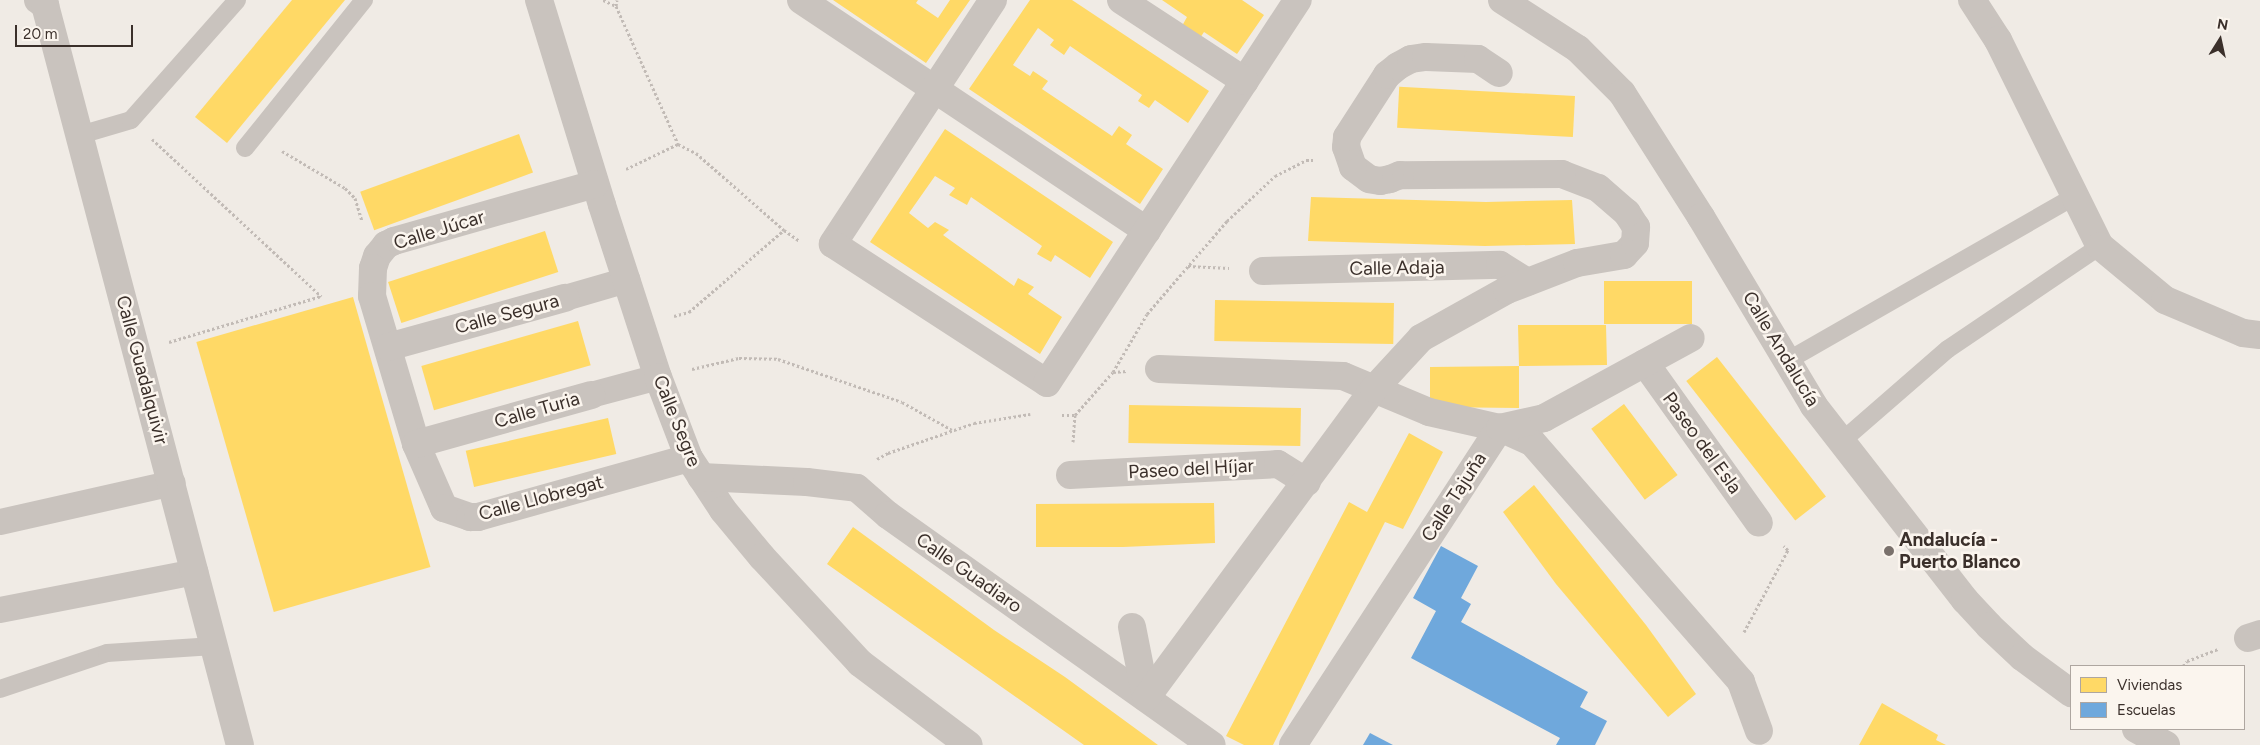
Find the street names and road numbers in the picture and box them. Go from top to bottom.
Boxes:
street label: Calle Júcar [391,205,487,255]
street label: Calle Adaja [1349,256,1445,280]
street label: Calle Andalucía [1738,287,1824,411]
street label: Calle Segura [453,289,561,339]
street label: Calle Guadalquivir [111,293,173,447]
street label: Calle Segre [648,372,706,470]
street label: Calle Turia [492,387,582,433]
street label: Paseo del Esla [1658,388,1746,498]
street label: Calle Tajuña [1417,448,1491,546]
street label: Paseo del Híjar [1128,454,1254,484]
street label: Calle Llobregat [476,470,606,526]
street label: Calle Guadiaro [912,528,1026,618]

